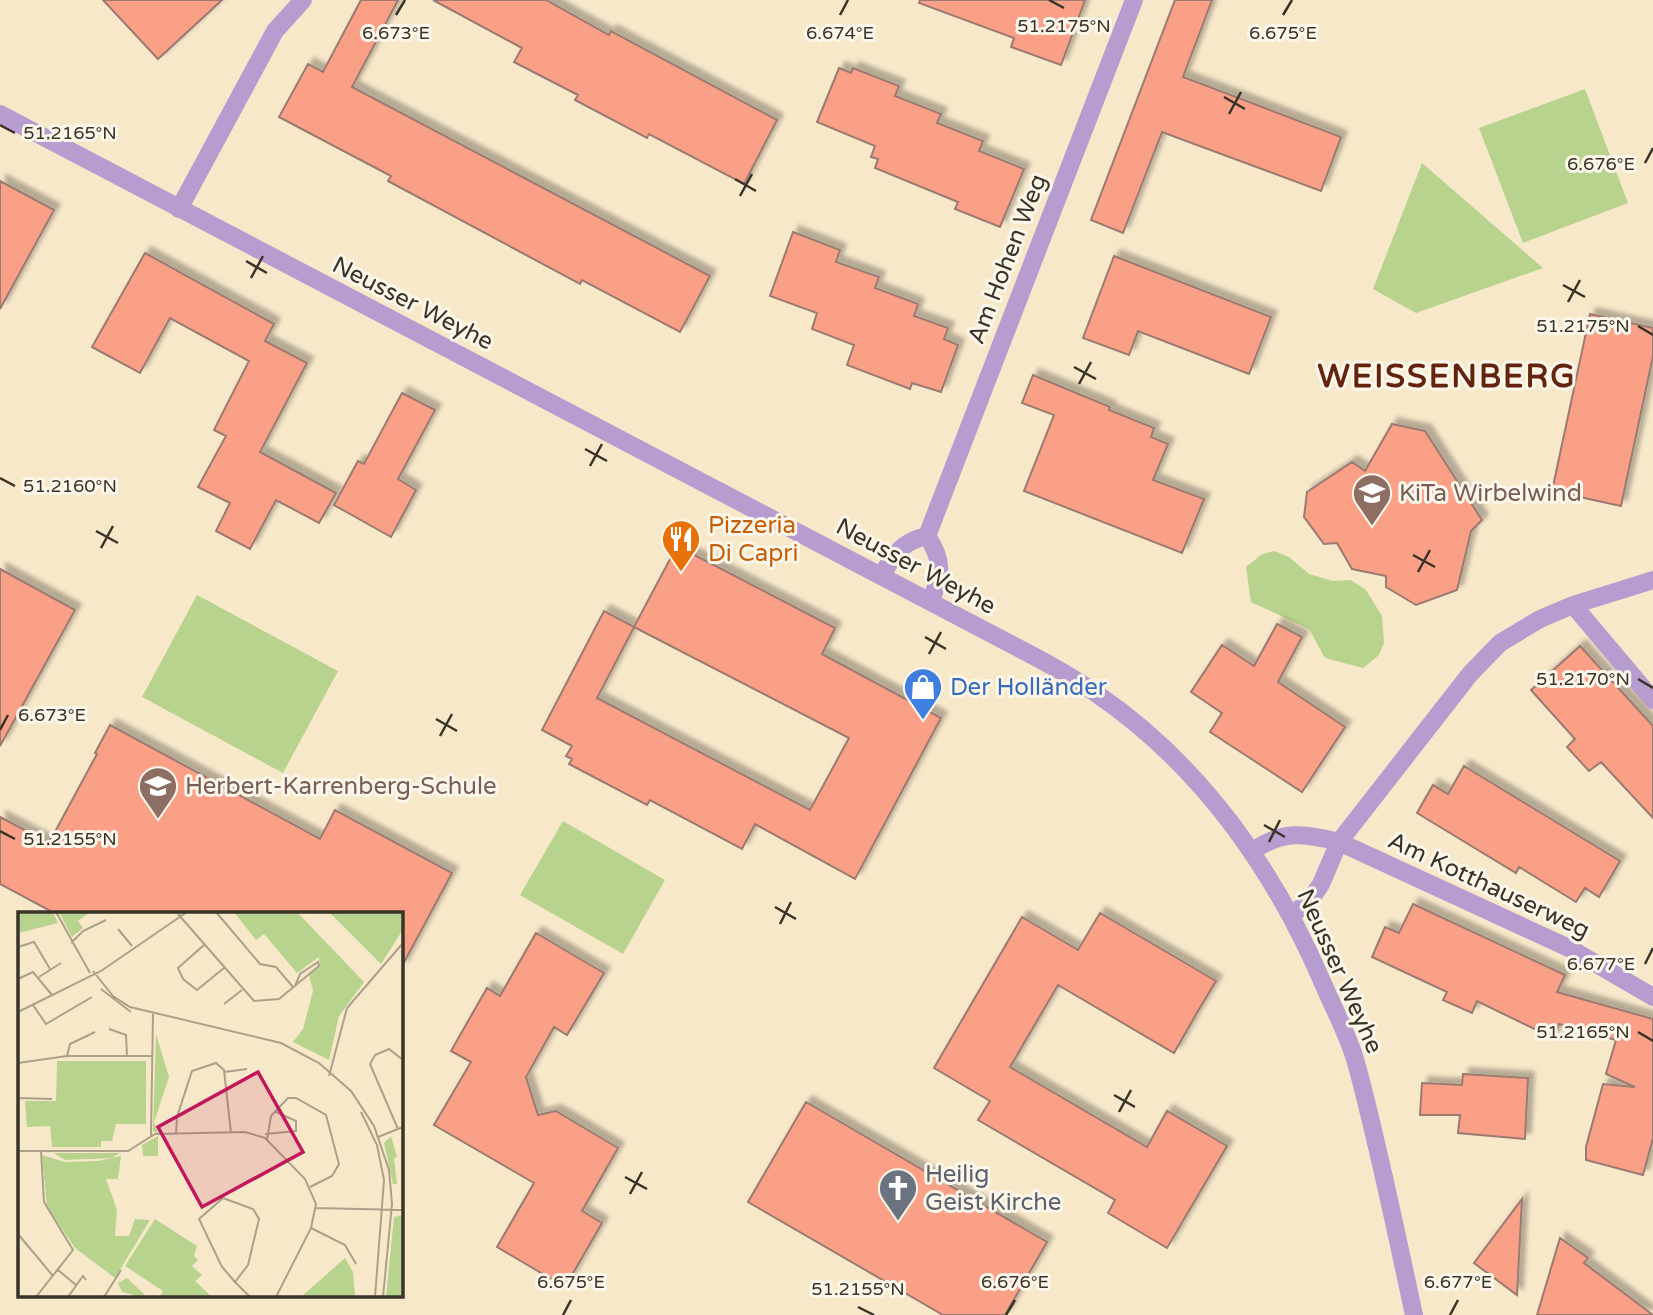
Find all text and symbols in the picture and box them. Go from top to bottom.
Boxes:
text: 51.2175°N [1017,15,1111,37]
text: 6.673°E [362,22,430,44]
text: 6.674°E [806,22,874,44]
text: 6.675°E [1249,22,1317,44]
text: 51.2165°N [23,122,117,144]
text: 6.676°E [1567,153,1635,175]
street label: Am Hohen Weg [962,170,1053,348]
street label: Neusser Weyhe [327,250,498,357]
text: 51.2175°N [1536,315,1630,337]
district label: WEISSENBERG [1317,358,1577,396]
school or university icon: KiTa Wirbelwind [1351,472,1393,527]
text: 51.2160°N [23,475,117,497]
place label: KiTa Wirbelwind [1399,479,1582,508]
place label: Pizzeria Di Capri [708,511,798,568]
street label: Neusser Weyhe [831,512,1001,621]
restaurant icon: Pizzeria Di Capri [660,518,702,573]
shop icon: Der Holländer [902,666,944,721]
text: 51.2170°N [1536,668,1630,690]
place label: Der Holländer [950,673,1108,702]
text: 6.673°E [18,704,86,726]
school or university icon: Herbert-Karrenberg-Schule [137,765,179,820]
place label: Herbert-Karrenberg-Schule [185,772,497,801]
street label: Am Kotthauserweg [1383,826,1594,945]
text: 51.2155°N [23,828,117,850]
street label: Neusser Weyhe [1290,884,1389,1058]
inset map [18,912,402,1298]
text: 6.677°E [1567,953,1635,975]
text: 51.2165°N [1536,1021,1630,1043]
place label: Heilig Geist Kirche [925,1160,1061,1217]
church icon: Heilig Geist Kirche [877,1167,919,1222]
text: 6.675°E [537,1271,605,1293]
text: 6.676°E [981,1271,1049,1293]
text: 6.677°E [1424,1271,1492,1293]
text: 51.2155°N [811,1278,905,1300]

